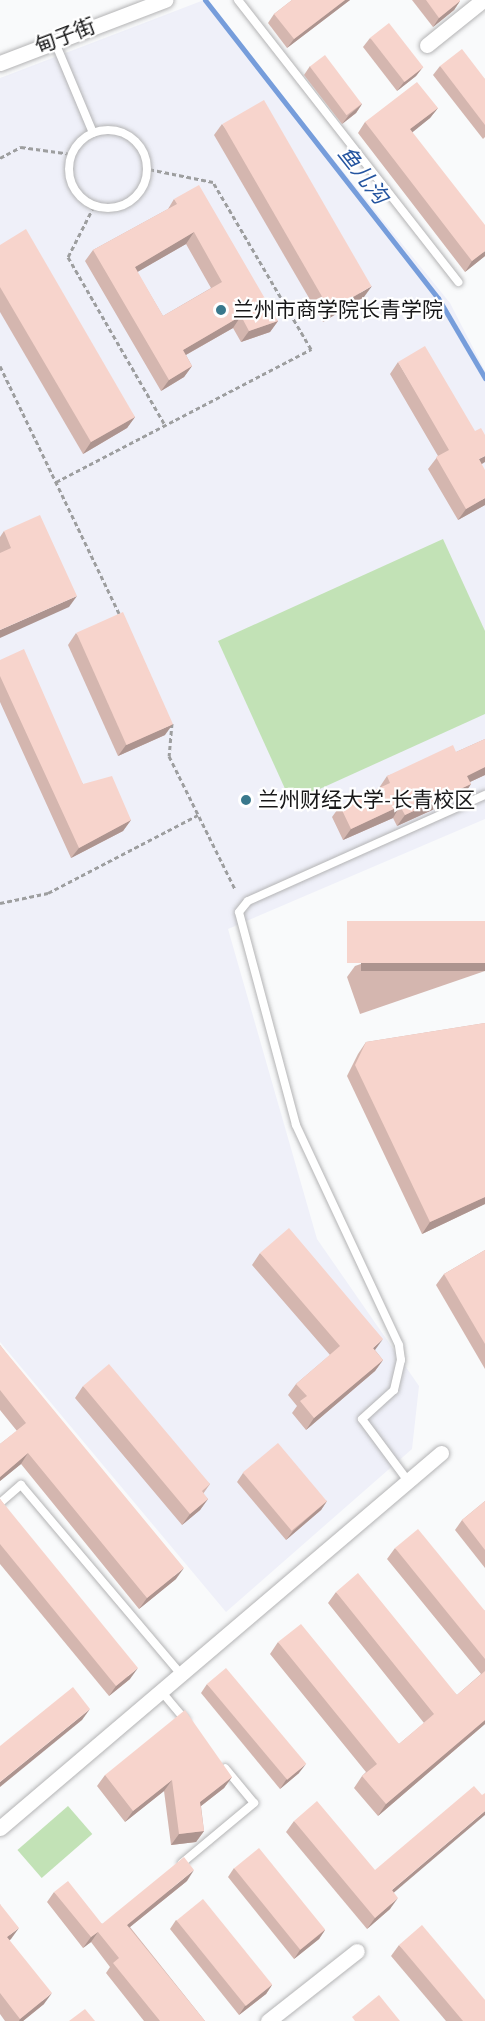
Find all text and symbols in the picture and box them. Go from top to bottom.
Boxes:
street label: 甸子街 [31,13,99,59]
water label: 鱼儿沟 [332,141,394,209]
place label: 兰州市商学院长青学院 [233,297,443,323]
marker: 兰州市商学院长青学院 [214,303,228,317]
place label: 兰州财经大学-长青校区 [258,787,475,813]
marker: 兰州财经大学-长青校区 [239,793,253,807]

